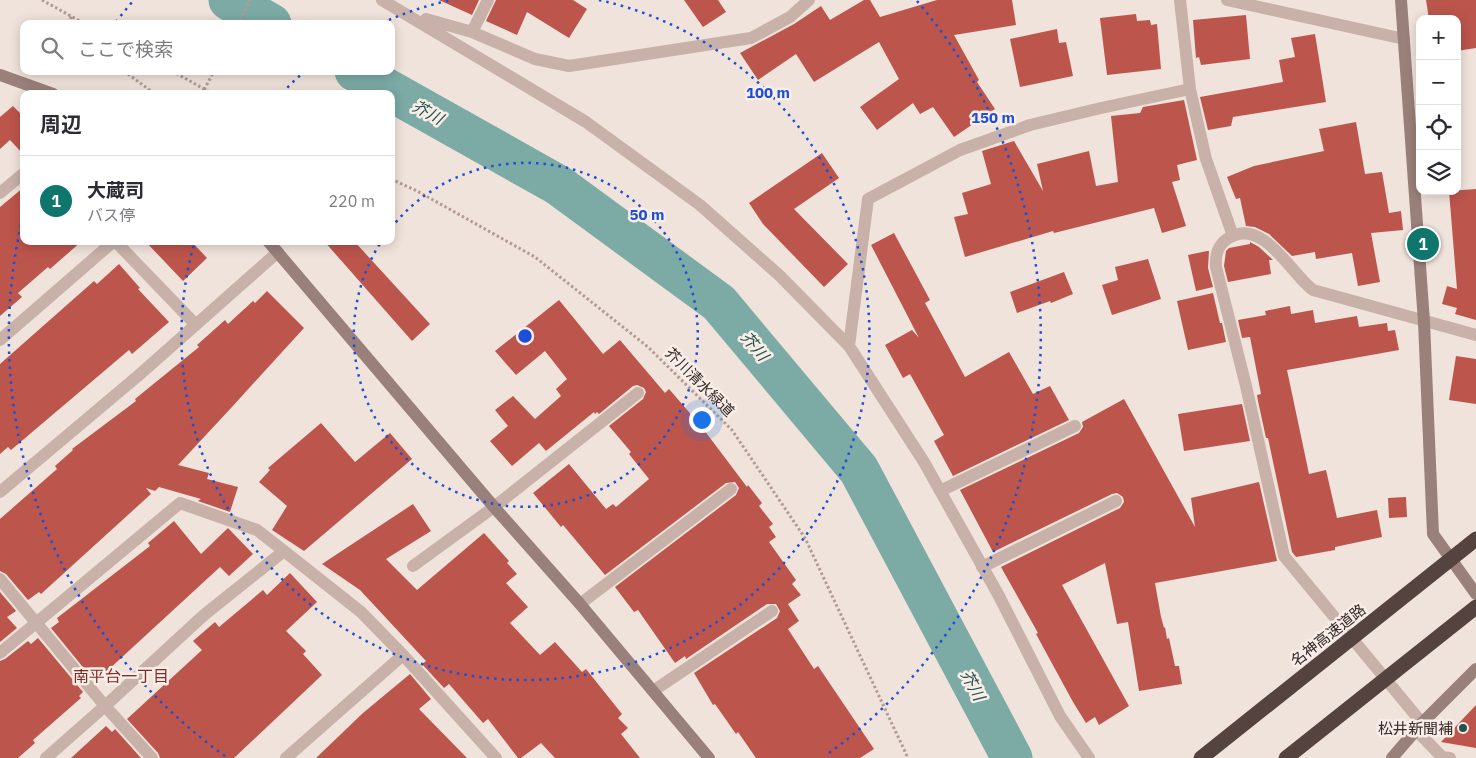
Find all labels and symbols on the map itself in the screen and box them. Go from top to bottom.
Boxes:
text: 100 m [746,83,790,102]
water label: 芥川 [409,95,449,129]
text: 150 m [971,108,1015,127]
text: 50 m [630,205,664,224]
pin: 1 [1407,225,1439,263]
centre of rings [516,327,534,345]
water label: 芥川 [737,327,774,366]
street label: 芥川清水緑道 [661,343,739,421]
your location [689,407,715,433]
street label: 名神高速道路 [1287,600,1369,670]
district label: 南平台一丁目 [73,666,169,686]
water label: 芥川 [957,666,990,706]
place label: 松井新聞補 [1378,719,1453,738]
marker: 松井新聞補 [1457,722,1469,734]

